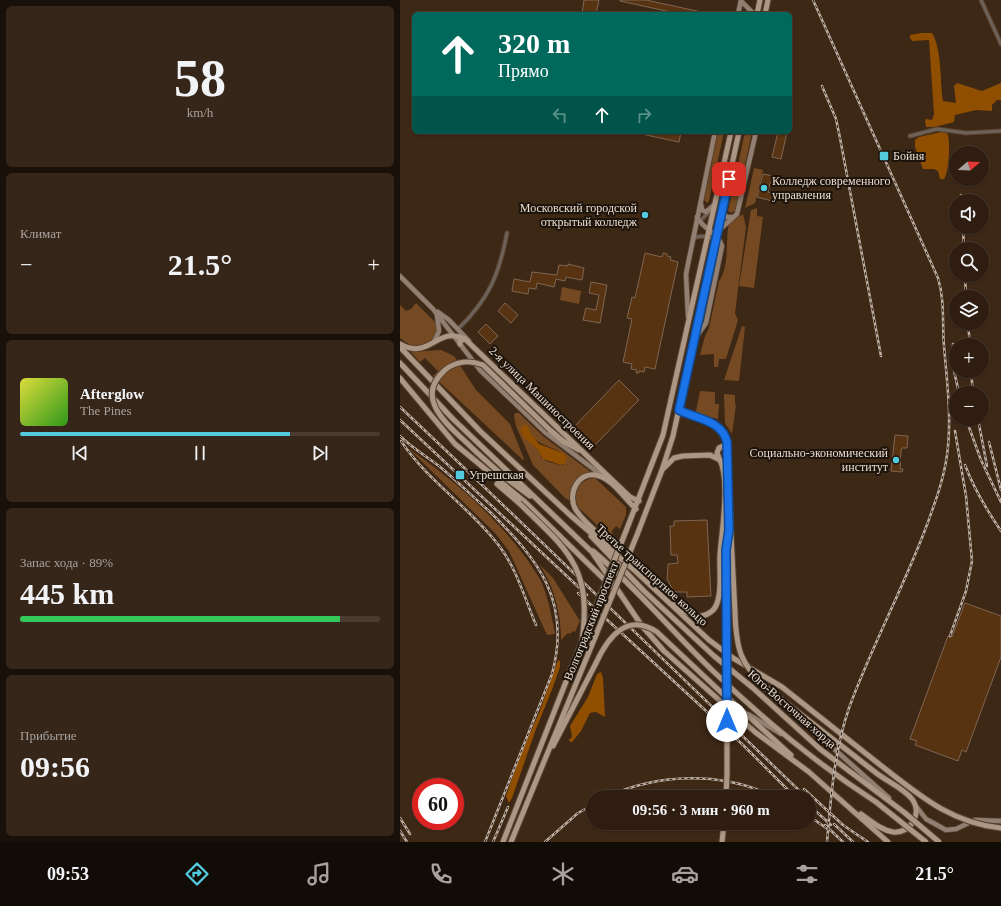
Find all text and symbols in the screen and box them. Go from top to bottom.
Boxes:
icon: ahead [432,28,484,80]
text: 320 m [498,28,570,59]
text: 58 [174,50,226,107]
text: Прямо [498,61,549,81]
icon: left [549,104,571,126]
icon: ahead [591,104,613,126]
icon: right [633,104,655,126]
text: km/h [187,105,213,120]
north arrow [949,146,989,186]
map controls [949,146,989,426]
place label: Бойня [893,149,925,163]
marker: Бойня [878,150,890,162]
pin [712,162,746,196]
icon: arrive [718,168,740,190]
place label: Колледж современного управления [772,174,891,202]
marker: Колледж современного управления [759,183,769,193]
button: sound [949,194,989,234]
place label: Московский городской открытый колледж [520,201,638,229]
marker: Московский городской открытый колледж [640,210,650,220]
text: Климат [20,226,61,241]
button: search [949,242,989,282]
text: 21.5° [168,248,232,281]
text: − [20,252,32,277]
text: + [368,252,380,277]
button: layers [949,290,989,330]
button: + [949,338,989,378]
street label: 2-я улица Машиностроения [486,344,598,453]
text: Afterglow [80,386,144,402]
button: − [949,386,989,426]
text: The Pines [80,403,132,418]
icon: previous [69,442,91,464]
icon: pause [189,442,211,464]
icon: next [309,442,331,464]
place label: Социально-экономический институт [750,446,889,474]
marker: Социально-экономический институт [891,455,901,465]
place label: Угрешская [469,468,524,482]
marker: Угрешская [454,469,466,481]
street label: Третье транспортное кольцо [593,521,711,629]
text: Запас хода · 89% [20,555,113,570]
street label: Волгоградский проспект [561,559,621,682]
text: 445 km [20,577,114,610]
street label: Юго-Восточная хорда [745,667,840,752]
position arrow [706,700,748,742]
text: Прибытие [20,728,77,743]
text: 09:56 [20,750,90,783]
speed limit sign: 60 [412,778,464,830]
text: 09:56 · 3 мин · 960 m [632,802,770,818]
icon: directions [183,860,211,888]
icon: music [305,860,333,888]
icon: phone [427,860,455,888]
icon: climate [549,860,577,888]
icon: car [671,860,699,888]
icon: filters [793,860,821,888]
text: 09:53 [47,864,89,884]
text: 21.5° [915,864,954,884]

